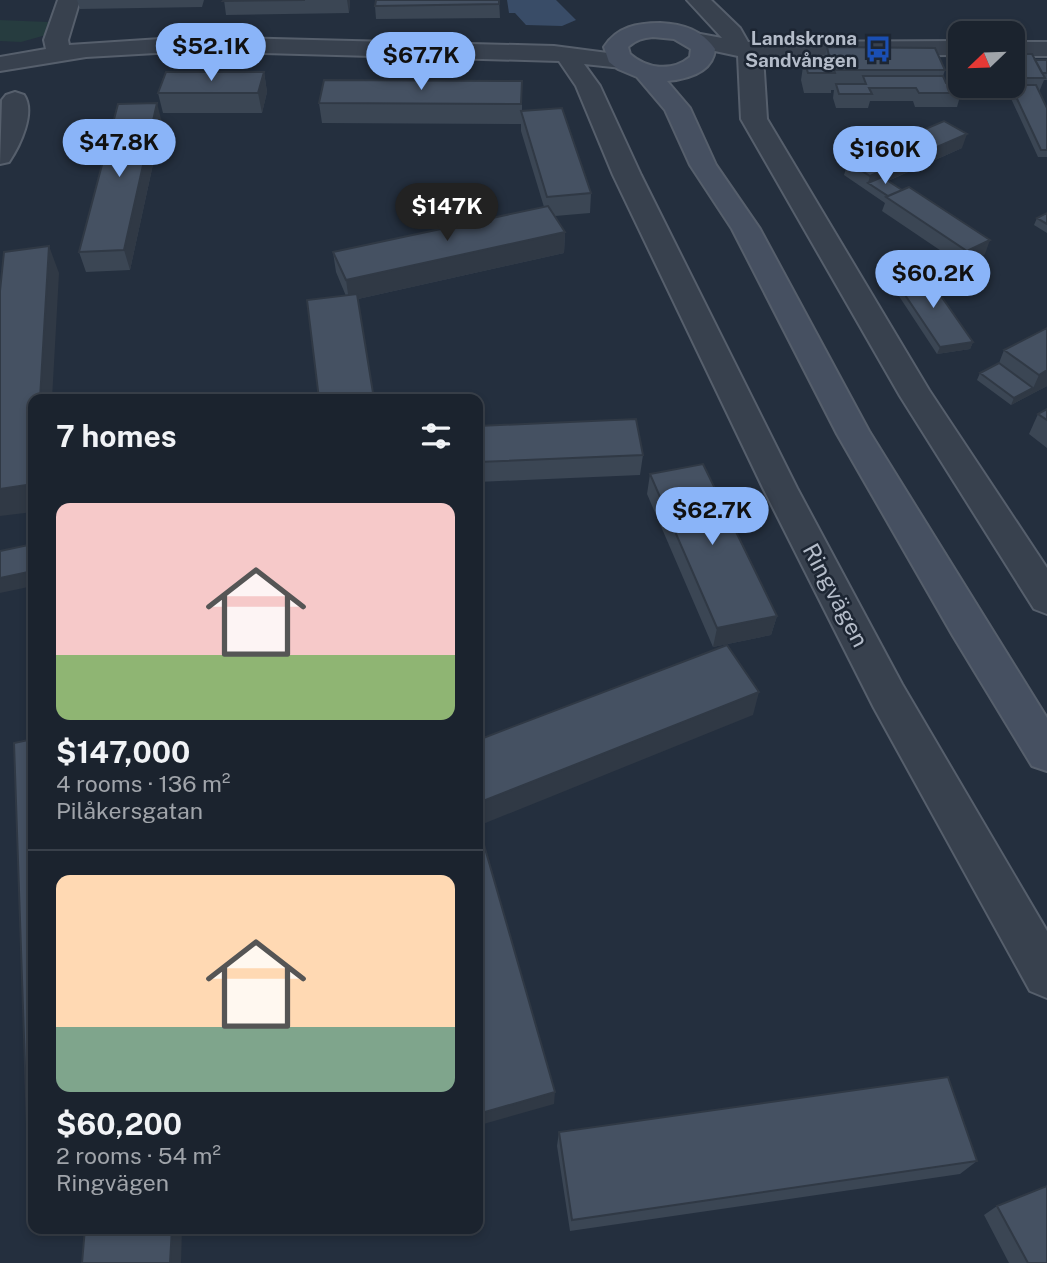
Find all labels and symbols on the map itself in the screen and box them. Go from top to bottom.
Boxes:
north arrow [948,21,1026,98]
pin: $52.1K [154,24,268,83]
place label: Landskrona Sandvången [745,27,857,71]
pin: $67.7K [364,32,478,92]
bus stop icon: Landskrona Sandvången [863,34,893,64]
pin: $47.8K [62,120,176,179]
pin: $160K [836,127,934,186]
pin: $147K [398,184,496,243]
pin: $60.2K [876,250,990,310]
pin: $62.7K [655,488,769,547]
street label: Ringvägen [798,539,874,651]

